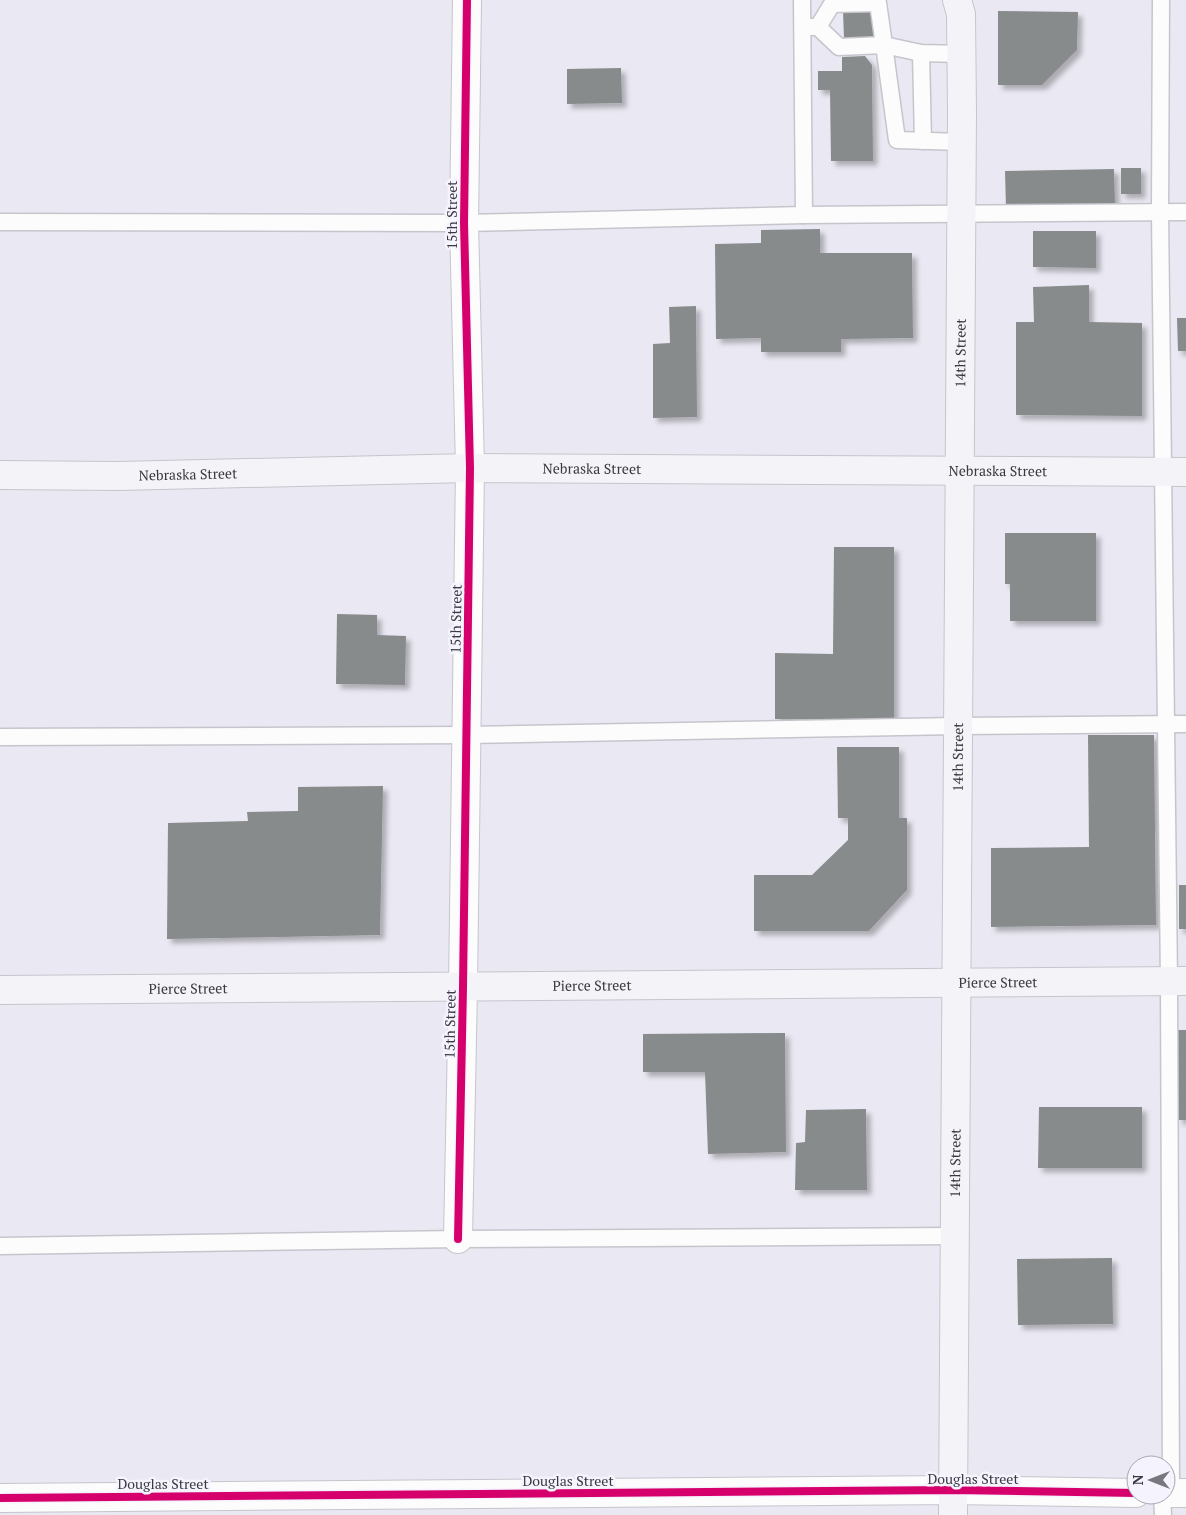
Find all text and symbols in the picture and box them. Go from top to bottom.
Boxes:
street label: 15th Street [442,180,461,250]
street label: 14th Street [950,318,970,388]
street label: Nebraska Street [543,458,642,478]
street label: Nebraska Street [949,461,1048,480]
street label: Nebraska Street [138,463,238,485]
street label: 15th Street [445,583,466,654]
street label: 14th Street [948,722,967,792]
street label: Pierce Street [958,972,1038,992]
street label: Pierce Street [552,975,632,995]
street label: Pierce Street [148,978,228,998]
street label: 15th Street [439,988,460,1059]
street label: 14th Street [945,1128,964,1198]
north arrow [1126,1455,1176,1505]
street label: Douglas Street [927,1469,1019,1488]
street label: Douglas Street [522,1471,614,1490]
street label: Douglas Street [117,1474,209,1493]
text: N [1128,1474,1147,1485]

